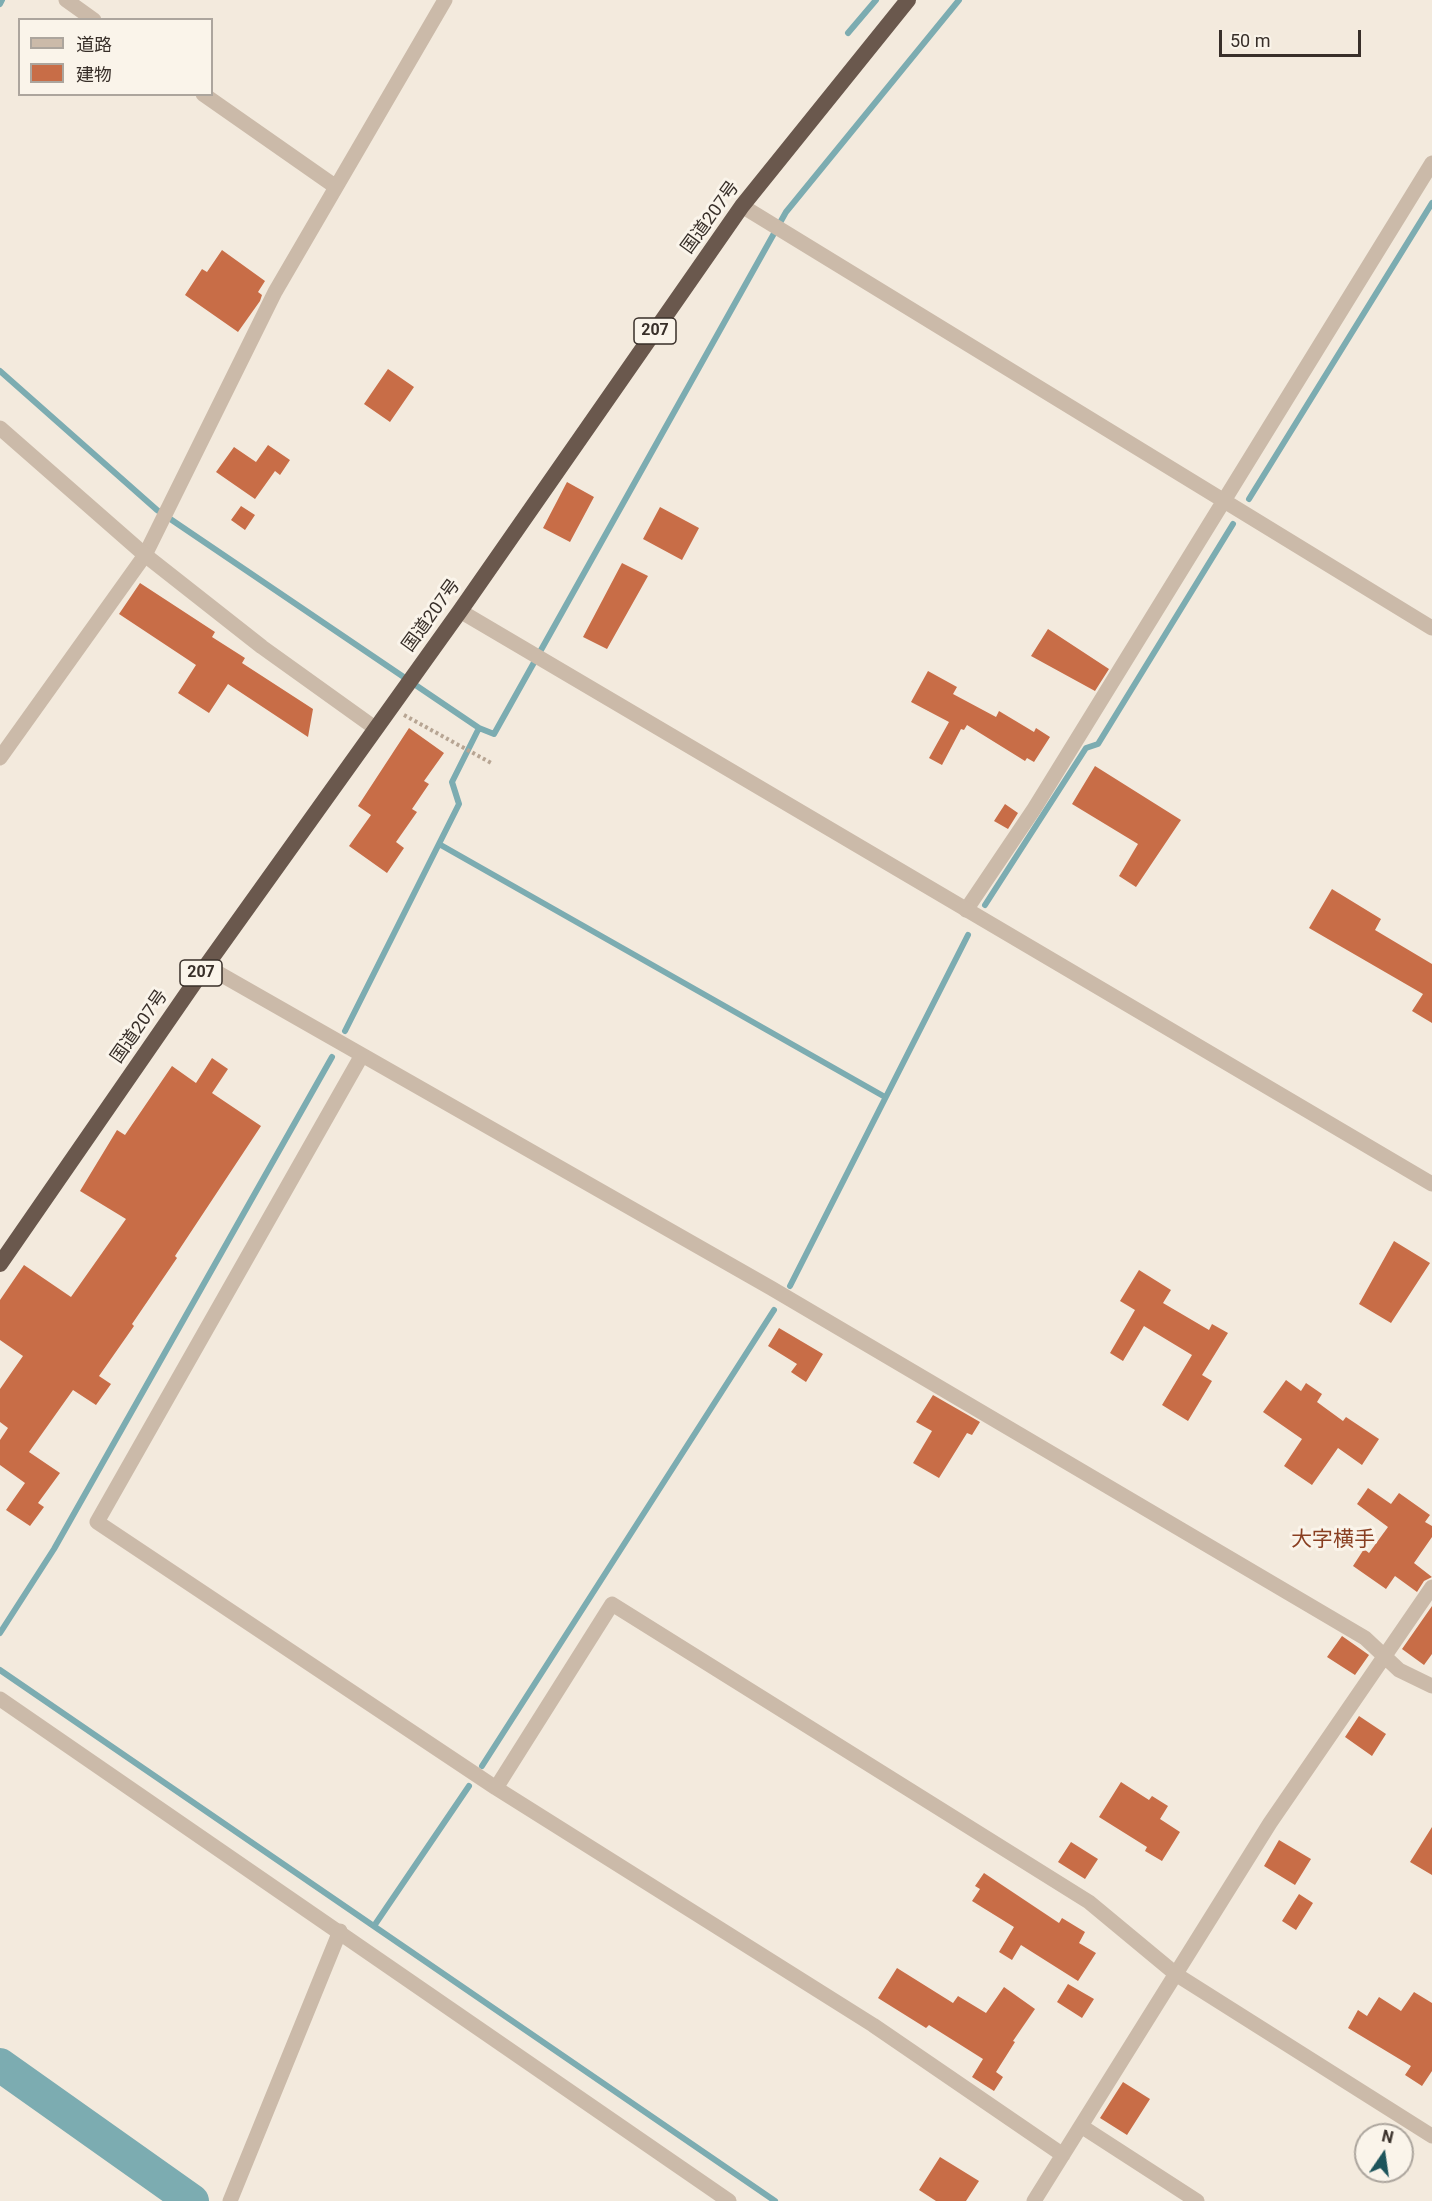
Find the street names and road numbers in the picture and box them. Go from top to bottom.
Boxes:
street label: 国道207号 [677,178,745,258]
road number: 207 [634,318,676,344]
street label: 国道207号 [398,576,466,656]
road number: 207 [180,960,222,986]
street label: 国道207号 [107,986,173,1068]

